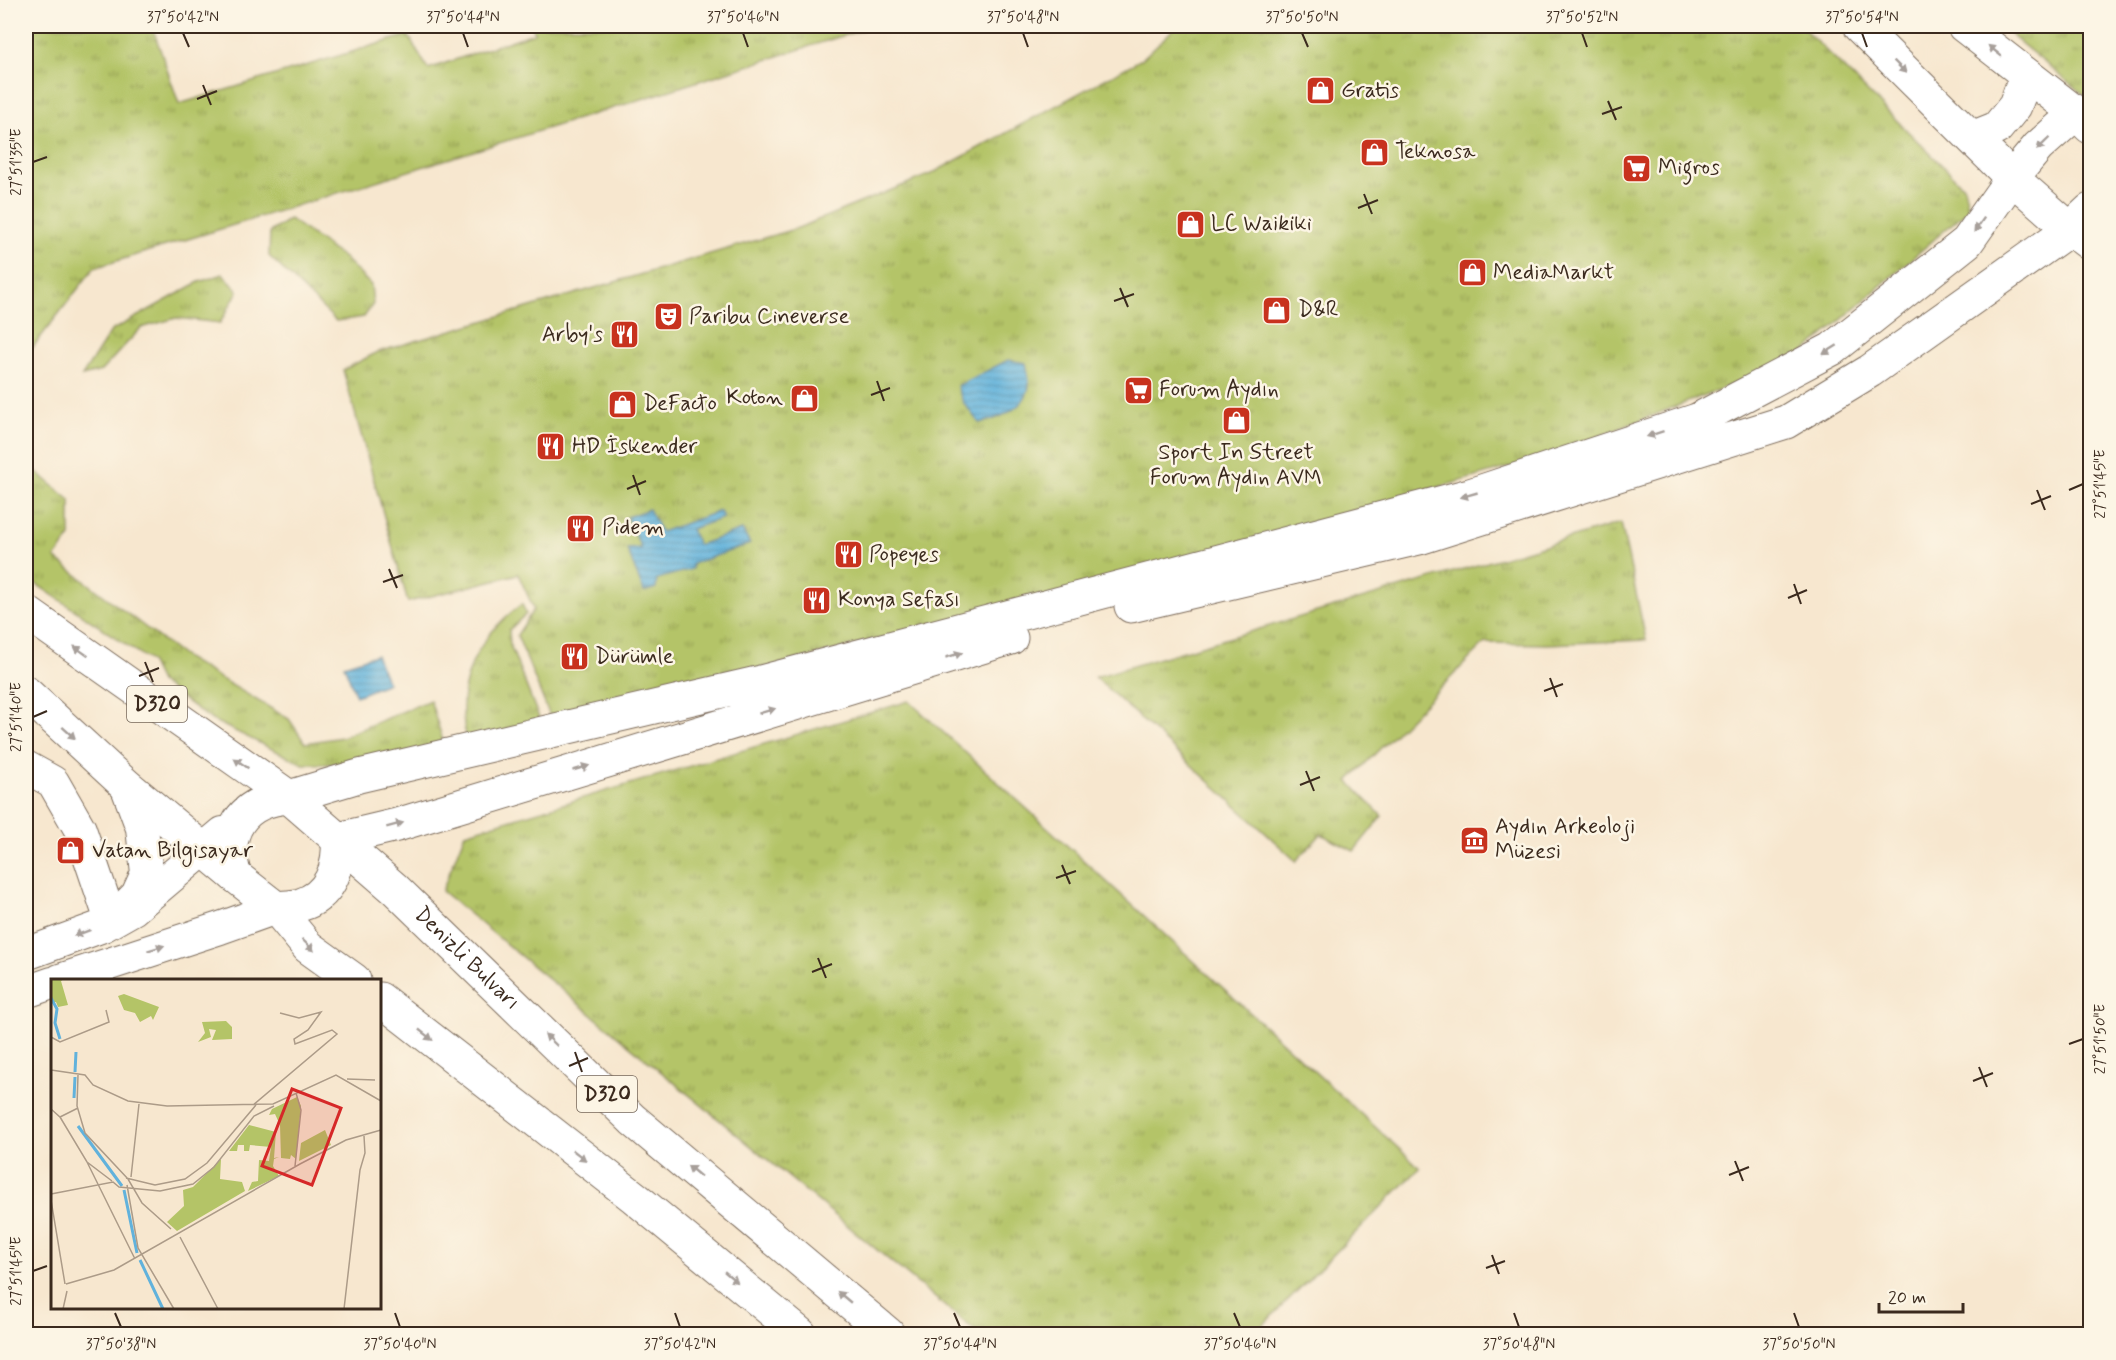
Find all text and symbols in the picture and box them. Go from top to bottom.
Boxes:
text: 37°50'42"N [147,8,219,28]
text: 37°50'44"N [426,8,500,28]
text: 37°50'46"N [707,8,779,28]
text: 37°50'48"N [987,8,1059,28]
text: 37°50'50"N [1265,8,1339,28]
text: 37°50'52"N [1546,8,1618,28]
text: 37°50'54"N [1825,8,1899,28]
one-way arrow [1988,46,2003,58]
one-way arrow [1893,59,1907,73]
shop icon: Gratis [1304,75,1336,107]
place label: Gratis [1341,77,1399,105]
text: 27°51'35"E [7,128,27,196]
shop icon: Teknosa [1358,136,1390,168]
one-way arrow [2036,136,2050,150]
place label: Teknosa [1395,138,1476,166]
supermarket icon: Migros [1621,152,1653,184]
place label: Migros [1658,154,1720,185]
shop icon: LC Waikiki [1174,208,1206,240]
place label: LC Waikiki [1211,210,1312,238]
one-way arrow [1973,217,1985,233]
shop icon: MediaMarkt [1456,257,1488,289]
place label: MediaMarkt [1493,259,1614,287]
shop icon: D&R [1261,294,1293,326]
place label: D&R [1298,296,1339,324]
theatre icon: Paribu Cineverse [652,301,684,333]
place label: Paribu Cineverse [689,303,849,331]
restaurant icon: Arby's [608,319,640,351]
place label: Arby's [542,321,603,349]
one-way arrow [1822,344,1838,355]
supermarket icon: Forum Aydın [1122,374,1154,406]
place label: Forum Aydın [1159,376,1279,404]
shop icon: Koton [788,382,820,414]
place label: Koton [726,384,783,412]
shop icon: DeFacto [606,388,638,420]
place label: DeFacto [643,390,717,418]
shop icon: Sport In Street Forum Aydın AVM [1220,405,1252,437]
one-way arrow [1646,430,1664,440]
restaurant icon: HD İskender [535,431,567,463]
place label: HD İskender [572,433,698,461]
place label: Sport In Street Forum Aydın AVM [1150,439,1322,492]
text: 27°51'45"E [2091,449,2111,519]
one-way arrow [1460,491,1478,500]
restaurant icon: Pidem [565,512,597,544]
place label: Pidem [602,514,664,542]
restaurant icon: Popeyes [832,539,864,571]
place label: Popeyes [869,541,939,569]
restaurant icon: Konya Sefası [801,584,833,616]
place label: Konya Sefası [838,586,960,614]
restaurant icon: Dürümle [558,641,590,673]
place label: Dürümle [595,643,674,671]
one-way arrow [74,645,90,657]
one-way arrow [945,650,963,659]
text: 27°51'40"E [7,682,27,752]
road number: D320 [127,686,187,722]
one-way arrow [758,706,776,715]
one-way arrow [62,725,76,739]
one-way arrow [233,758,249,769]
one-way arrow [572,763,590,772]
place label: Aydın Arkeoloji Müzesi [1495,813,1635,866]
one-way arrow [386,820,404,829]
museum icon: Aydın Arkeoloji Müzesi [1458,824,1490,856]
shop icon: Vatan Bilgisayar [55,835,87,867]
place label: Vatan Bilgisayar [92,837,254,868]
street label: Denizli Bulvarı [408,901,526,1016]
one-way arrow [73,929,91,939]
one-way arrow [301,937,315,951]
one-way arrow [147,943,165,953]
inset map [51,979,381,1309]
text: 27°51'50"E [2091,1004,2111,1074]
one-way arrow [418,1029,433,1041]
one-way arrow [544,1033,558,1047]
road number: D320 [577,1076,637,1112]
one-way arrow [572,1149,587,1161]
one-way arrow [687,1165,702,1178]
text: 27°51'45"E [7,1236,27,1306]
one-way arrow [723,1271,739,1284]
scale bar [1879,1276,1963,1314]
text: 20 m [1888,1286,1926,1310]
one-way arrow [837,1291,852,1304]
text: 37°50'38"N [86,1335,156,1355]
text: 37°50'40"N [364,1335,436,1355]
text: 37°50'42"N [644,1335,716,1355]
text: 37°50'44"N [923,1335,997,1355]
text: 37°50'46"N [1204,1335,1276,1355]
text: 37°50'48"N [1483,1335,1555,1355]
text: 37°50'50"N [1762,1335,1836,1355]

